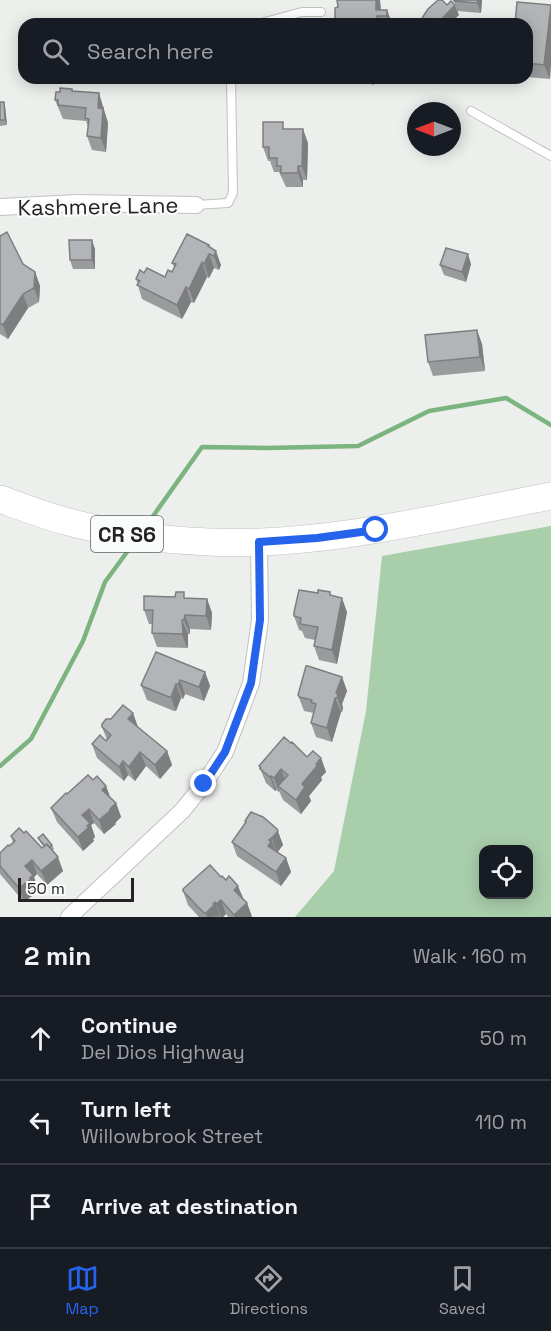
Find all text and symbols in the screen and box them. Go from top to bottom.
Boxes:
search box [18,18,533,84]
icon: search [39,35,72,68]
text: Search here [87,37,214,65]
north arrow [407,102,461,156]
street label: Kashmere Lane [17,191,179,221]
road number: CR S6 [91,516,163,552]
route start [362,516,388,542]
route end [190,770,216,796]
map controls [479,845,533,899]
button: locate [479,845,533,899]
scale bar [18,875,134,902]
text: 50 m [27,878,65,899]
text: 2 min [24,939,91,973]
text: Walk · 160 m [413,943,527,969]
text: Continue [81,1011,177,1039]
icon: ahead [24,1022,57,1055]
text: 50 m [480,1025,527,1051]
text: Del Dios Highway [81,1039,245,1065]
text: Turn left [81,1095,171,1123]
icon: left [24,1106,57,1139]
text: 110 m [475,1109,527,1135]
text: Willowbrook Street [81,1123,263,1149]
icon: arrive [24,1190,57,1223]
text: Arrive at destination [81,1192,298,1220]
tab: Map [65,1262,99,1319]
tab: Directions [230,1262,308,1319]
tab: Saved [439,1262,486,1319]

